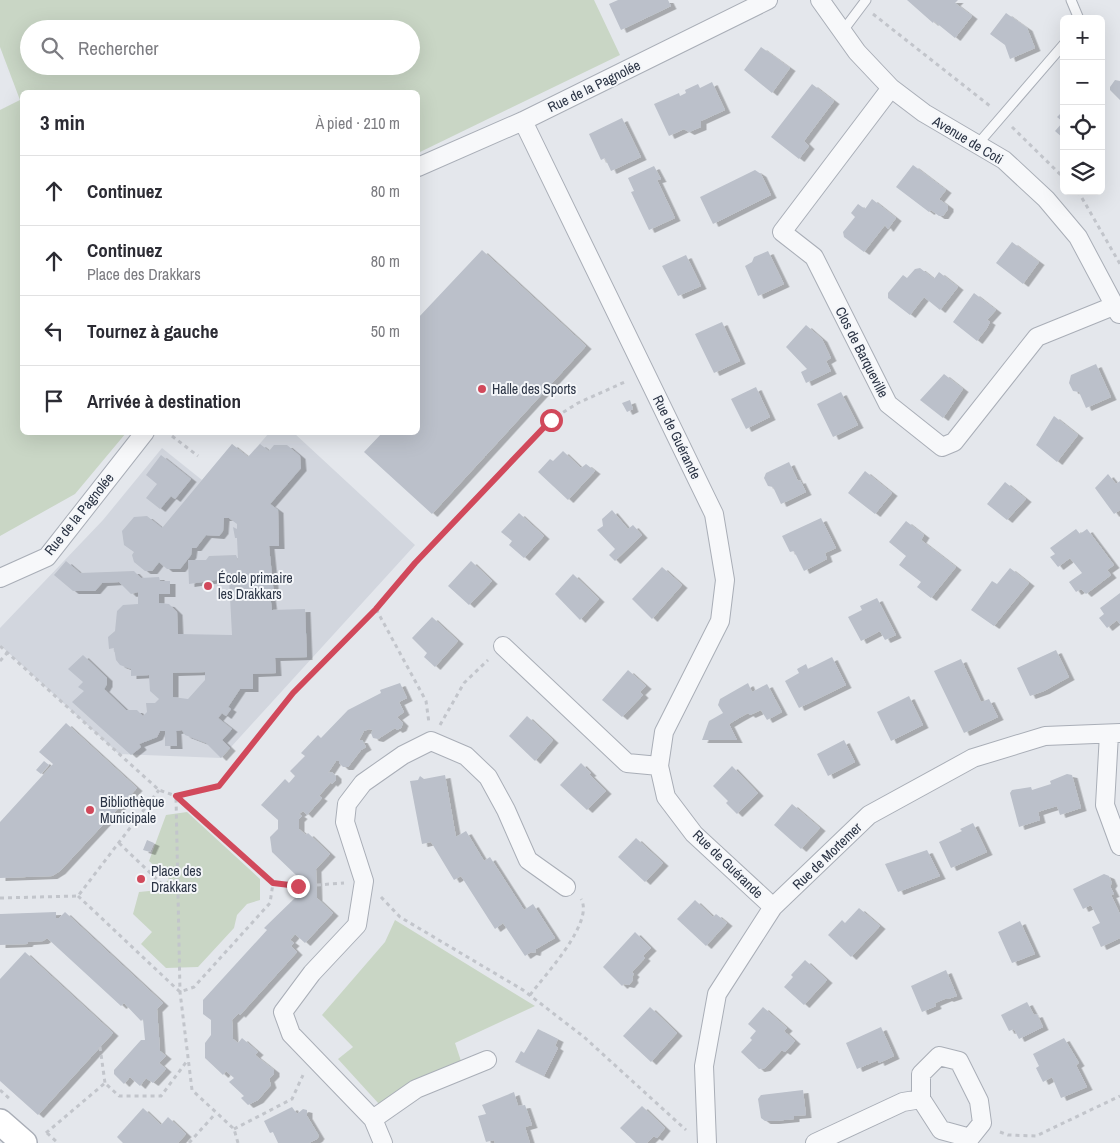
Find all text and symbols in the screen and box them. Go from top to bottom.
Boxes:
map controls [1060,15,1105,195]
button: + [1060,15,1105,60]
search box [20,20,420,75]
icon: search [38,34,66,62]
text: Rechercher [78,35,159,61]
street label: Rue de la Pagnolée [545,56,643,116]
button: − [1060,60,1105,105]
button: locate [1060,105,1105,150]
text: 3 min [40,108,85,137]
street label: Avenue de Coti [929,111,1006,168]
text: À pied · 210 m [315,112,400,134]
button: layers [1060,150,1105,195]
icon: ahead [40,177,68,205]
text: Continuez [87,178,162,204]
text: 80 m [371,180,400,202]
text: Continuez [87,237,162,263]
icon: ahead [40,247,68,275]
text: 80 m [371,250,400,272]
text: Place des Drakkars [87,263,201,285]
street label: Clos de Barqueville [831,304,893,400]
icon: left [40,317,68,345]
text: Tournez à gauche [87,318,218,344]
text: 50 m [371,320,400,342]
place label: Halle des Sports [492,380,576,398]
marker: Halle des Sports [476,383,488,395]
icon: arrive [40,387,68,415]
text: Arrivée à destination [87,388,241,414]
street label: Rue de Guérande [649,392,705,482]
route start [540,409,563,432]
street label: Rue de la Pagnolée [40,469,118,559]
place label: École primaire les Drakkars [218,569,293,603]
marker: École primaire les Drakkars [202,580,214,592]
place label: Bibliothèque Municipale [100,793,164,827]
marker: Bibliothèque Municipale [84,804,96,816]
street label: Rue de Mortemer [789,818,866,894]
street label: Rue de Guérande [689,826,767,902]
place label: Place des Drakkars [151,862,202,896]
marker: Place des Drakkars [135,873,147,885]
route end [287,875,310,898]

